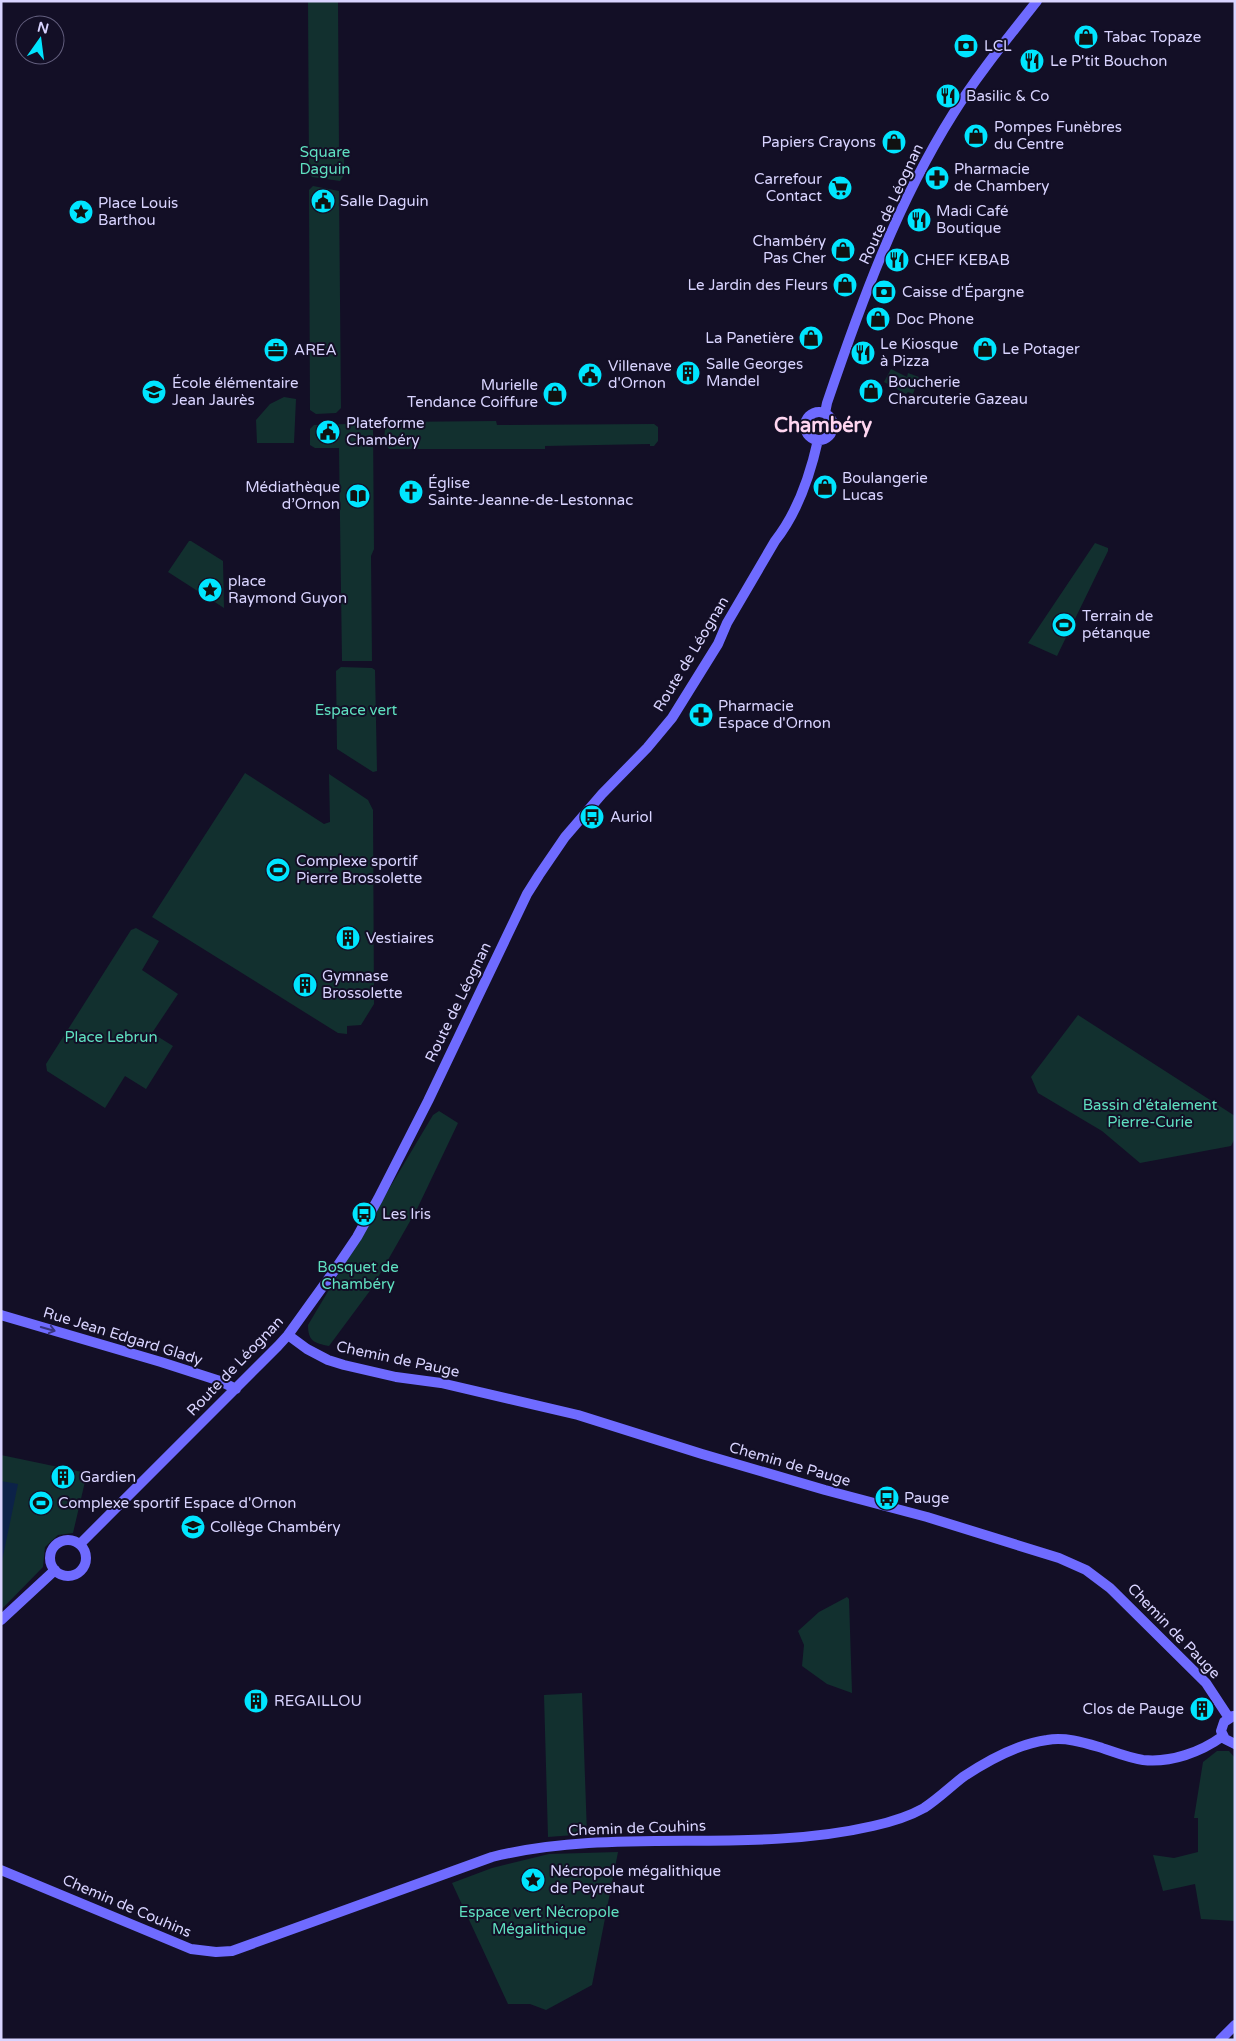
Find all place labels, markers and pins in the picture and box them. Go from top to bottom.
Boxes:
shop icon: Tabac Topaze [1073,24,1099,50]
place label: Tabac Topaze [1104,28,1201,46]
bank icon: LCL [953,33,979,59]
place label: LCL [984,37,1012,55]
restaurant icon: Le P'tit Bouchon [1019,48,1045,74]
place label: Le P'tit Bouchon [1050,52,1168,70]
restaurant icon: Basilic & Co [935,83,961,109]
place label: Basilic & Co [966,87,1049,105]
place label: Pompes Funèbres du Centre [994,118,1122,153]
shop icon: Pompes Funèbres du Centre [963,123,989,149]
shop icon: Papiers Crayons [881,129,907,155]
place label: Papiers Crayons [762,133,876,151]
place label: Pharmacie de Chambery [954,160,1049,195]
pharmacy icon: Pharmacie de Chambery [924,165,950,191]
place label: Carrefour Contact [754,170,822,205]
supermarket icon: Carrefour Contact [827,175,853,201]
public building icon: Salle Daguin [310,188,336,214]
place label: Salle Daguin [340,192,429,210]
place label: Place Louis Barthou [98,194,178,229]
place icon: Place Louis Barthou [68,199,94,225]
place label: Madi Café Boutique [936,202,1008,237]
restaurant icon: Madi Café Boutique [906,207,932,233]
place label: Chambéry Pas Cher [752,232,826,267]
shop icon: Chambéry Pas Cher [830,237,856,263]
restaurant icon: CHEF KEBAB [884,247,910,273]
place label: CHEF KEBAB [914,251,1010,269]
shop icon: Le Jardin des Fleurs [832,272,858,298]
place label: Le Jardin des Fleurs [687,276,828,294]
bank icon: Caisse d'Épargne [871,279,897,305]
place label: Caisse d'Épargne [902,283,1024,301]
shop icon: Doc Phone [865,306,891,332]
place label: Doc Phone [896,310,974,328]
shop icon: La Panetière [798,325,824,351]
place label: La Panetière [705,329,794,347]
place label: Le Kiosque à Pizza [880,335,958,370]
shop icon: Le Potager [972,336,998,362]
office icon: AREA [263,337,289,363]
restaurant icon: Le Kiosque à Pizza [850,340,876,366]
place label: Le Potager [1002,340,1080,358]
place label: AREA [294,341,337,359]
place label: Salle Georges Mandel [706,355,803,390]
place label: Villenave d'Ornon [608,357,672,392]
building icon: Salle Georges Mandel [675,360,701,386]
public building icon: Villenave d'Ornon [577,362,603,388]
place label: Boucherie Charcuterie Gazeau [888,373,1028,408]
place label: École élémentaire Jean Jaurès [172,374,298,409]
place label: Murielle Tendance Coiffure [407,376,538,411]
shop icon: Boucherie Charcuterie Gazeau [858,378,884,404]
school or university icon: École élémentaire Jean Jaurès [141,379,167,405]
shop icon: Murielle Tendance Coiffure [542,381,568,407]
place label: Plateforme Chambéry [346,414,425,449]
public building icon: Plateforme Chambéry [315,419,341,445]
place label: Boulangerie Lucas [842,469,928,504]
place label: Église Sainte-Jeanne-de-Lestonnac [428,474,633,509]
shop icon: Boulangerie Lucas [812,474,838,500]
place label: Médiathèque d’Ornon [245,478,340,513]
church icon: Église Sainte-Jeanne-de-Lestonnac [398,479,424,505]
library icon: Médiathèque d’Ornon [345,483,371,509]
place label: place Raymond Guyon [228,572,347,607]
place icon: place Raymond Guyon [197,577,223,603]
place label: Terrain de pétanque [1082,607,1153,642]
sports icon: Terrain de pétanque [1051,612,1077,638]
place label: Pharmacie Espace d'Ornon [718,697,831,732]
pharmacy icon: Pharmacie Espace d'Ornon [688,702,714,728]
bus stop icon: Auriol [579,804,605,830]
place label: Auriol [610,808,652,826]
place label: Complexe sportif Pierre Brossolette [296,852,422,887]
sports icon: Complexe sportif Pierre Brossolette [265,857,291,883]
building icon: Vestiaires [335,925,361,951]
place label: Vestiaires [366,929,434,947]
place label: Gymnase Brossolette [322,967,403,1002]
building icon: Gymnase Brossolette [292,972,318,998]
bus stop icon: Les Iris [351,1201,377,1227]
place label: Les Iris [382,1205,431,1223]
building icon: Gardien [50,1464,76,1490]
place label: Gardien [80,1468,136,1486]
bus stop icon: Pauge [874,1485,900,1511]
place label: Pauge [904,1489,949,1507]
sports icon: Complexe sportif Espace d'Ornon [28,1490,54,1516]
place label: Complexe sportif Espace d'Ornon [58,1494,297,1512]
school or university icon: Collège Chambéry [180,1514,206,1540]
place label: Collège Chambéry [210,1518,341,1536]
building icon: REGAILLOU [243,1688,269,1714]
place label: REGAILLOU [274,1692,362,1710]
building icon: Clos de Pauge [1189,1696,1215,1722]
place label: Clos de Pauge [1083,1700,1184,1718]
place label: Nécropole mégalithique de Peyrehaut [550,1862,721,1897]
place icon: Nécropole mégalithique de Peyrehaut [520,1867,546,1893]

